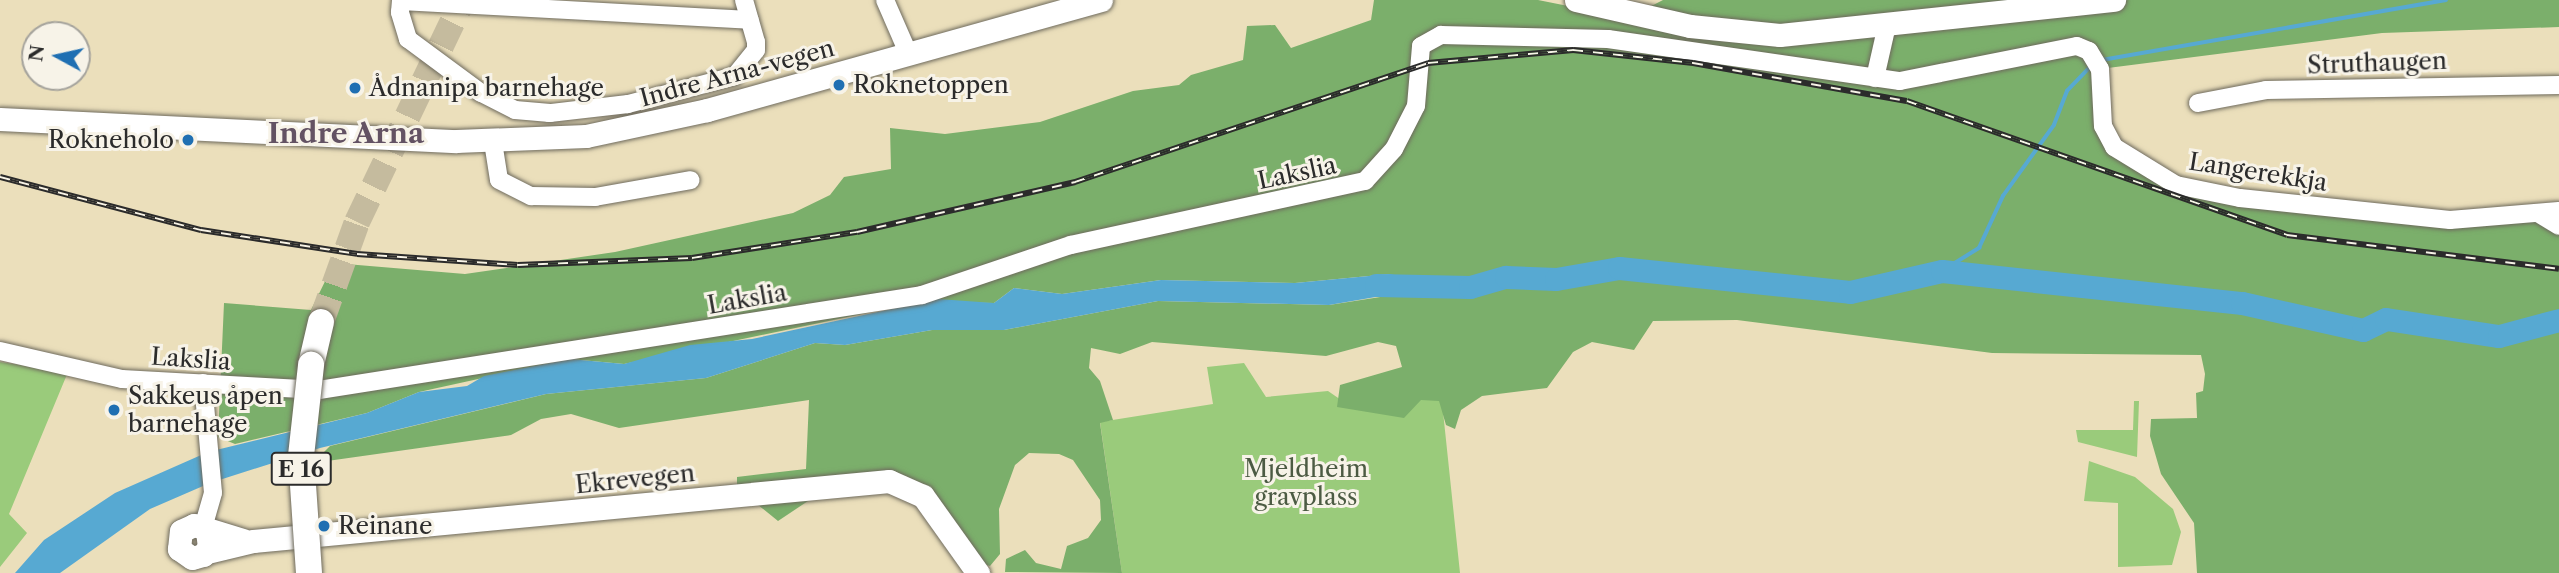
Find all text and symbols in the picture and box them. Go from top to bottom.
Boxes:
north arrow [21,21,91,91]
street label: Indre Arna-vegen [636,33,838,113]
text: N [24,44,49,63]
street label: Struthaugen [2307,46,2447,80]
place label: Roknetoppen [853,71,1009,99]
place label: Ådnanipa barnehage [369,74,604,102]
marker: Roknetoppen [831,77,847,93]
marker: Ådnanipa barnehage [347,80,363,96]
district label: Indre Arna [267,116,425,150]
place label: Rokneholo [48,126,174,154]
marker: Rokneholo [180,132,196,148]
street label: Langerekkja [2187,147,2329,197]
street label: Lakslia [1255,151,1339,195]
street label: Lakslia [705,278,789,320]
street label: Lakslia [150,342,232,376]
place label: Sakkeus åpen barnehage [128,382,283,438]
marker: Sakkeus åpen barnehage [106,402,122,418]
road number: E 16 [270,449,332,489]
park label: Mjeldheim gravplass [1244,455,1368,511]
street label: Ekrevegen [574,458,696,500]
place label: Reinane [338,512,432,540]
marker: Reinane [316,518,332,534]

